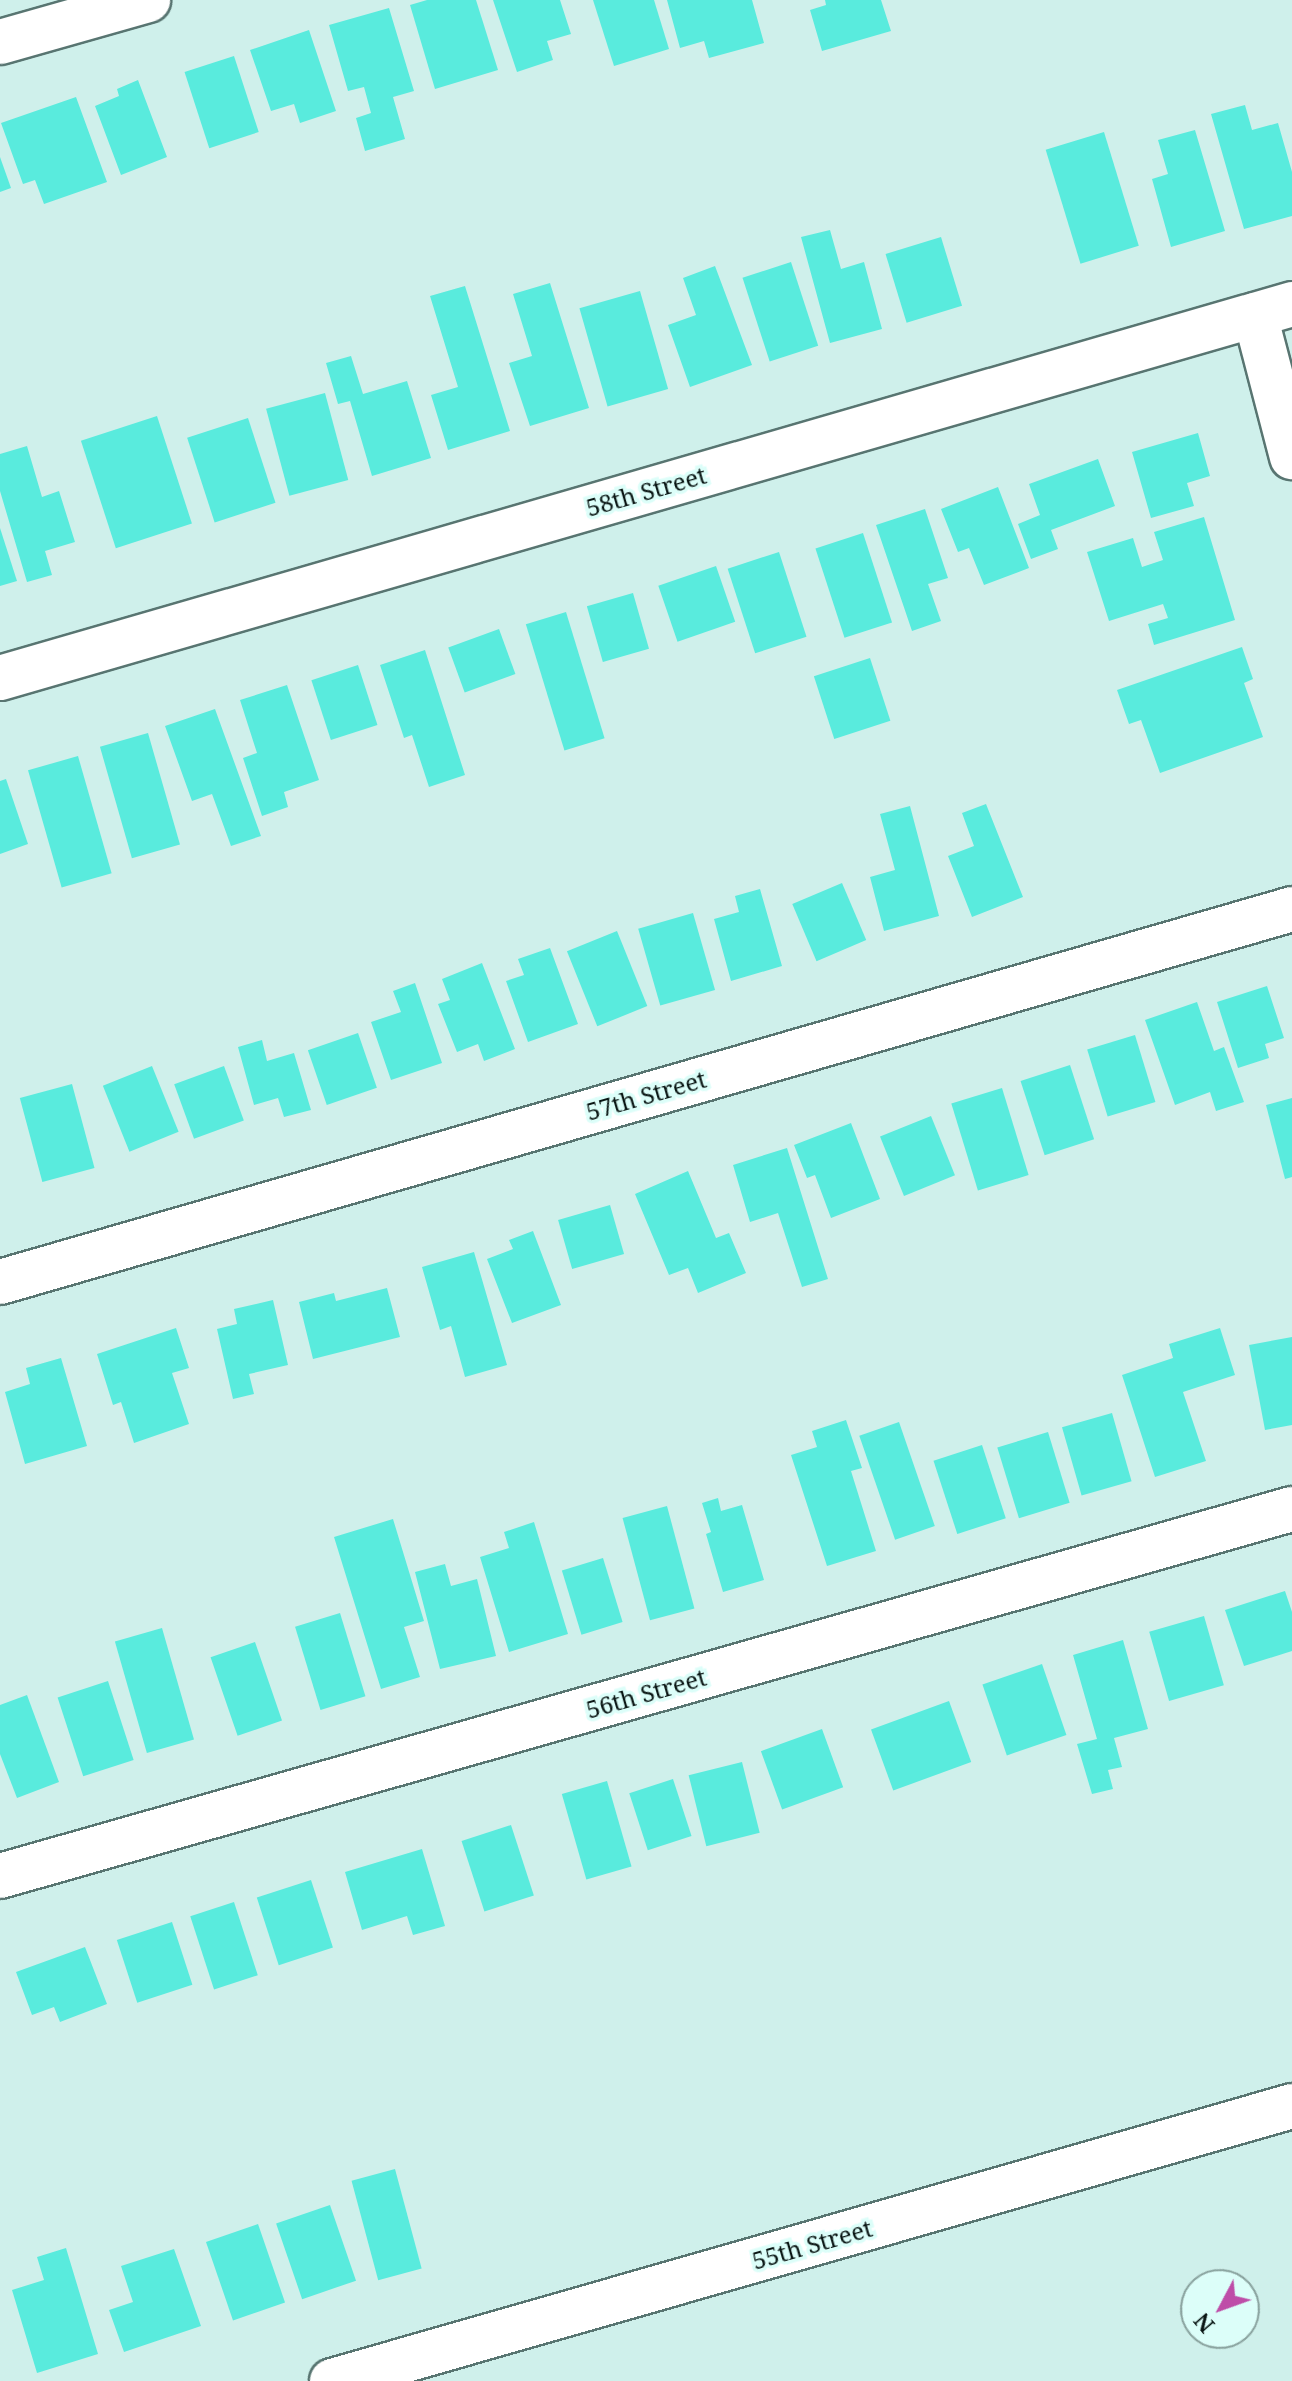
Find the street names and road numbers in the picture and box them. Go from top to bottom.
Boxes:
street label: 58th Street [583,460,709,522]
street label: 57th Street [583,1064,709,1126]
street label: 56th Street [583,1662,709,1724]
street label: 55th Street [749,2213,875,2275]

